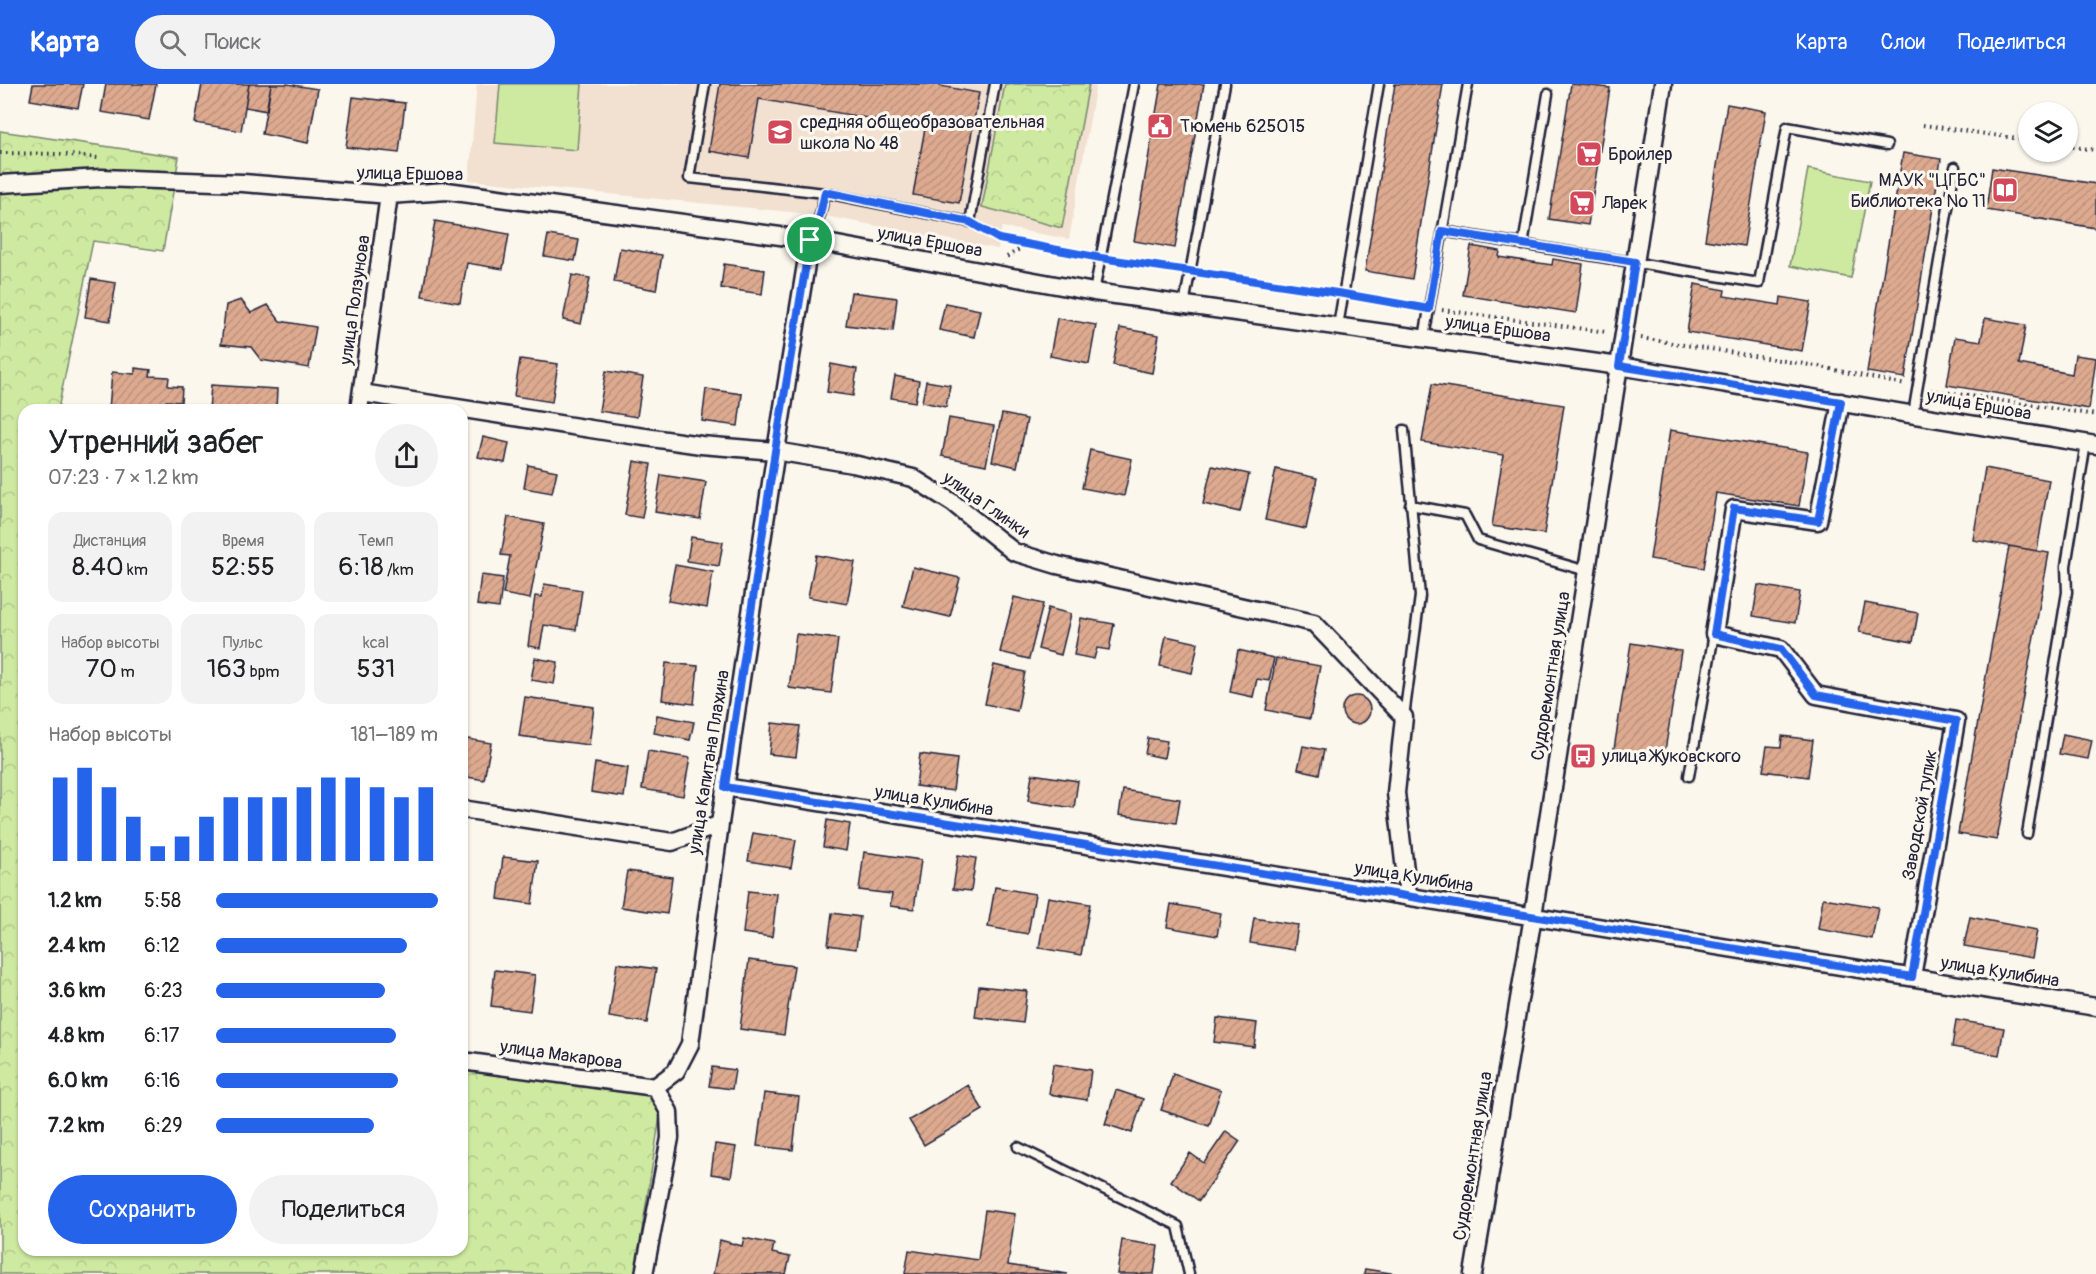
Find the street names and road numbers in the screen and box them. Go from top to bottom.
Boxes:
street label: улица Ершова [356,162,463,186]
street label: улица Ершова [875,221,984,263]
street label: улица Ползунова [334,234,375,367]
street label: улица Ершова [1443,310,1552,348]
street label: улица Ершова [1924,384,2033,426]
street label: улица Глинки [937,466,1034,543]
street label: Судоремонтная улица [1526,590,1576,762]
street label: улица Капитана Плахина [683,668,735,857]
street label: Заводской тупик [1897,748,1943,882]
street label: улица Кулибина [872,780,995,822]
street label: улица Кулибина [1352,856,1475,898]
street label: улица Кулибина [1938,951,2061,993]
street label: улица Макарова [497,1035,624,1075]
street label: Судоремонтная улица [1448,1070,1498,1242]

